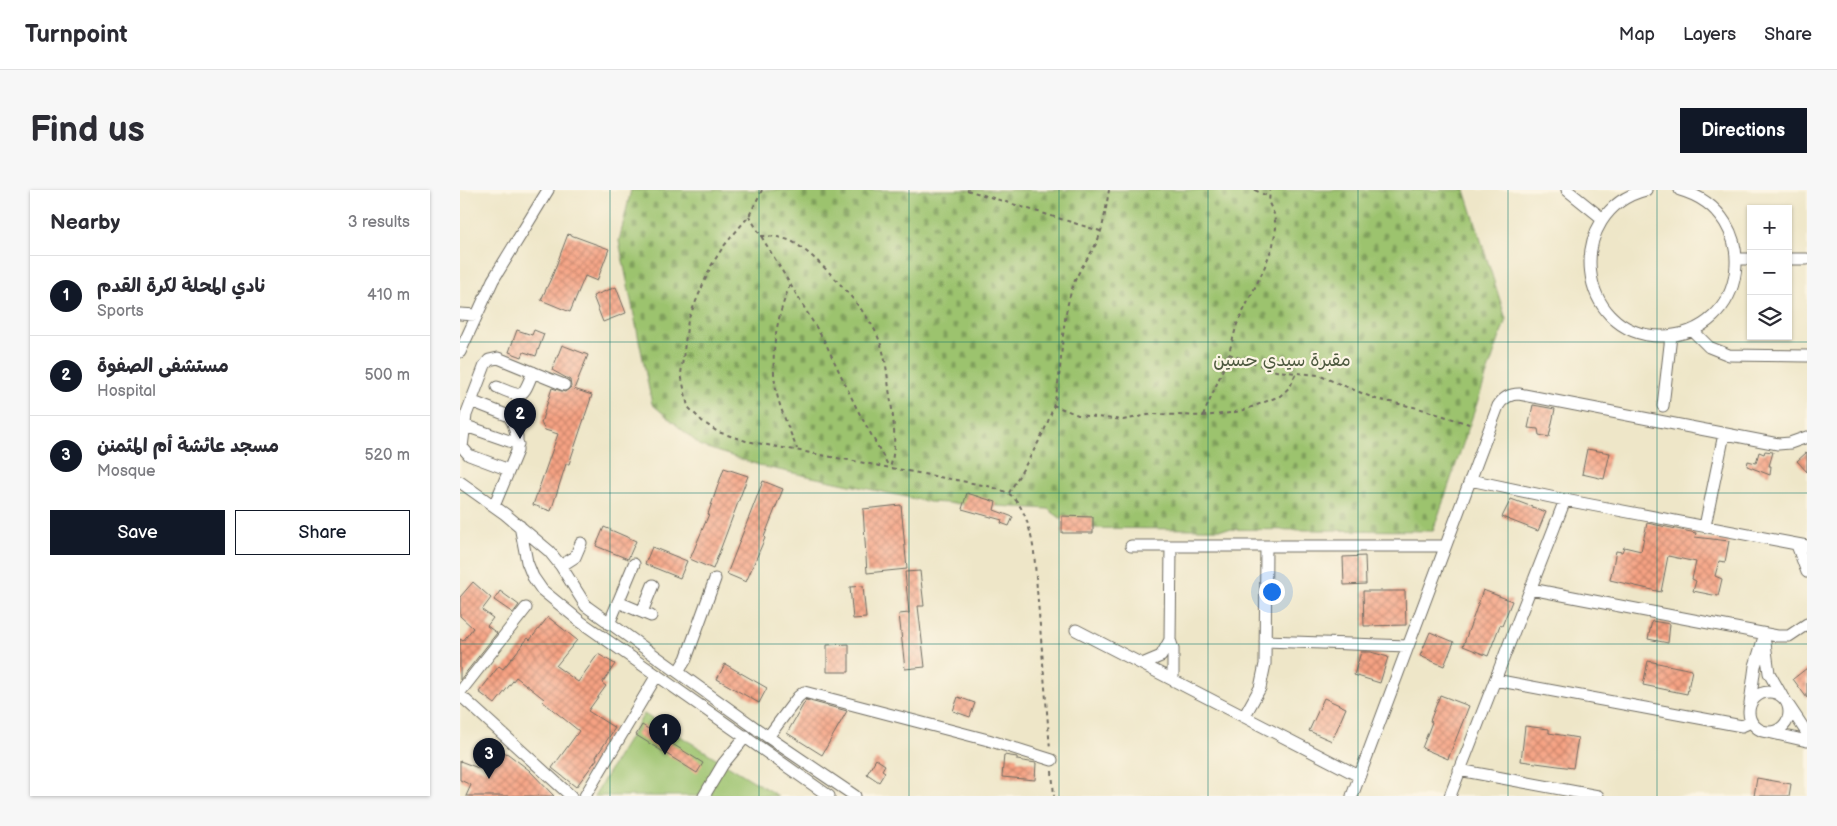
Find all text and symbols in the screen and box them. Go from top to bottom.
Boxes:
text: Turnpoint [25,20,128,49]
text: Map [1619,24,1655,45]
text: Layers [1683,24,1736,45]
text: Share [1764,24,1812,45]
button: Directions [1680,108,1807,153]
text: Find us [30,109,145,152]
map controls [1747,205,1792,340]
button: + [1747,205,1792,250]
text: Nearby [50,210,120,235]
text: 3 results [348,213,410,232]
button: − [1747,250,1792,295]
text: نادي المحلة لكرة القدم [97,275,265,298]
text: 1 [63,286,69,305]
text: 410 m [367,286,410,305]
button: layers [1747,295,1792,340]
text: Sports [97,302,144,321]
park label: مقبرة سيدي حسين [1213,350,1351,373]
text: مستشفى الصفوة [97,355,229,378]
text: 2 [61,366,71,385]
text: 500 m [364,366,410,385]
text: Hospital [97,382,156,401]
pin: 2 [504,398,536,439]
text: مسجد عائشة أم المئمنن [97,435,279,458]
text: 3 [61,446,71,465]
text: 520 m [364,446,410,465]
text: Mosque [97,462,156,481]
button: Save [50,510,225,555]
button: Share [235,510,410,555]
your location [1259,579,1285,605]
pin: 1 [649,714,681,755]
pin: 3 [473,738,505,779]

